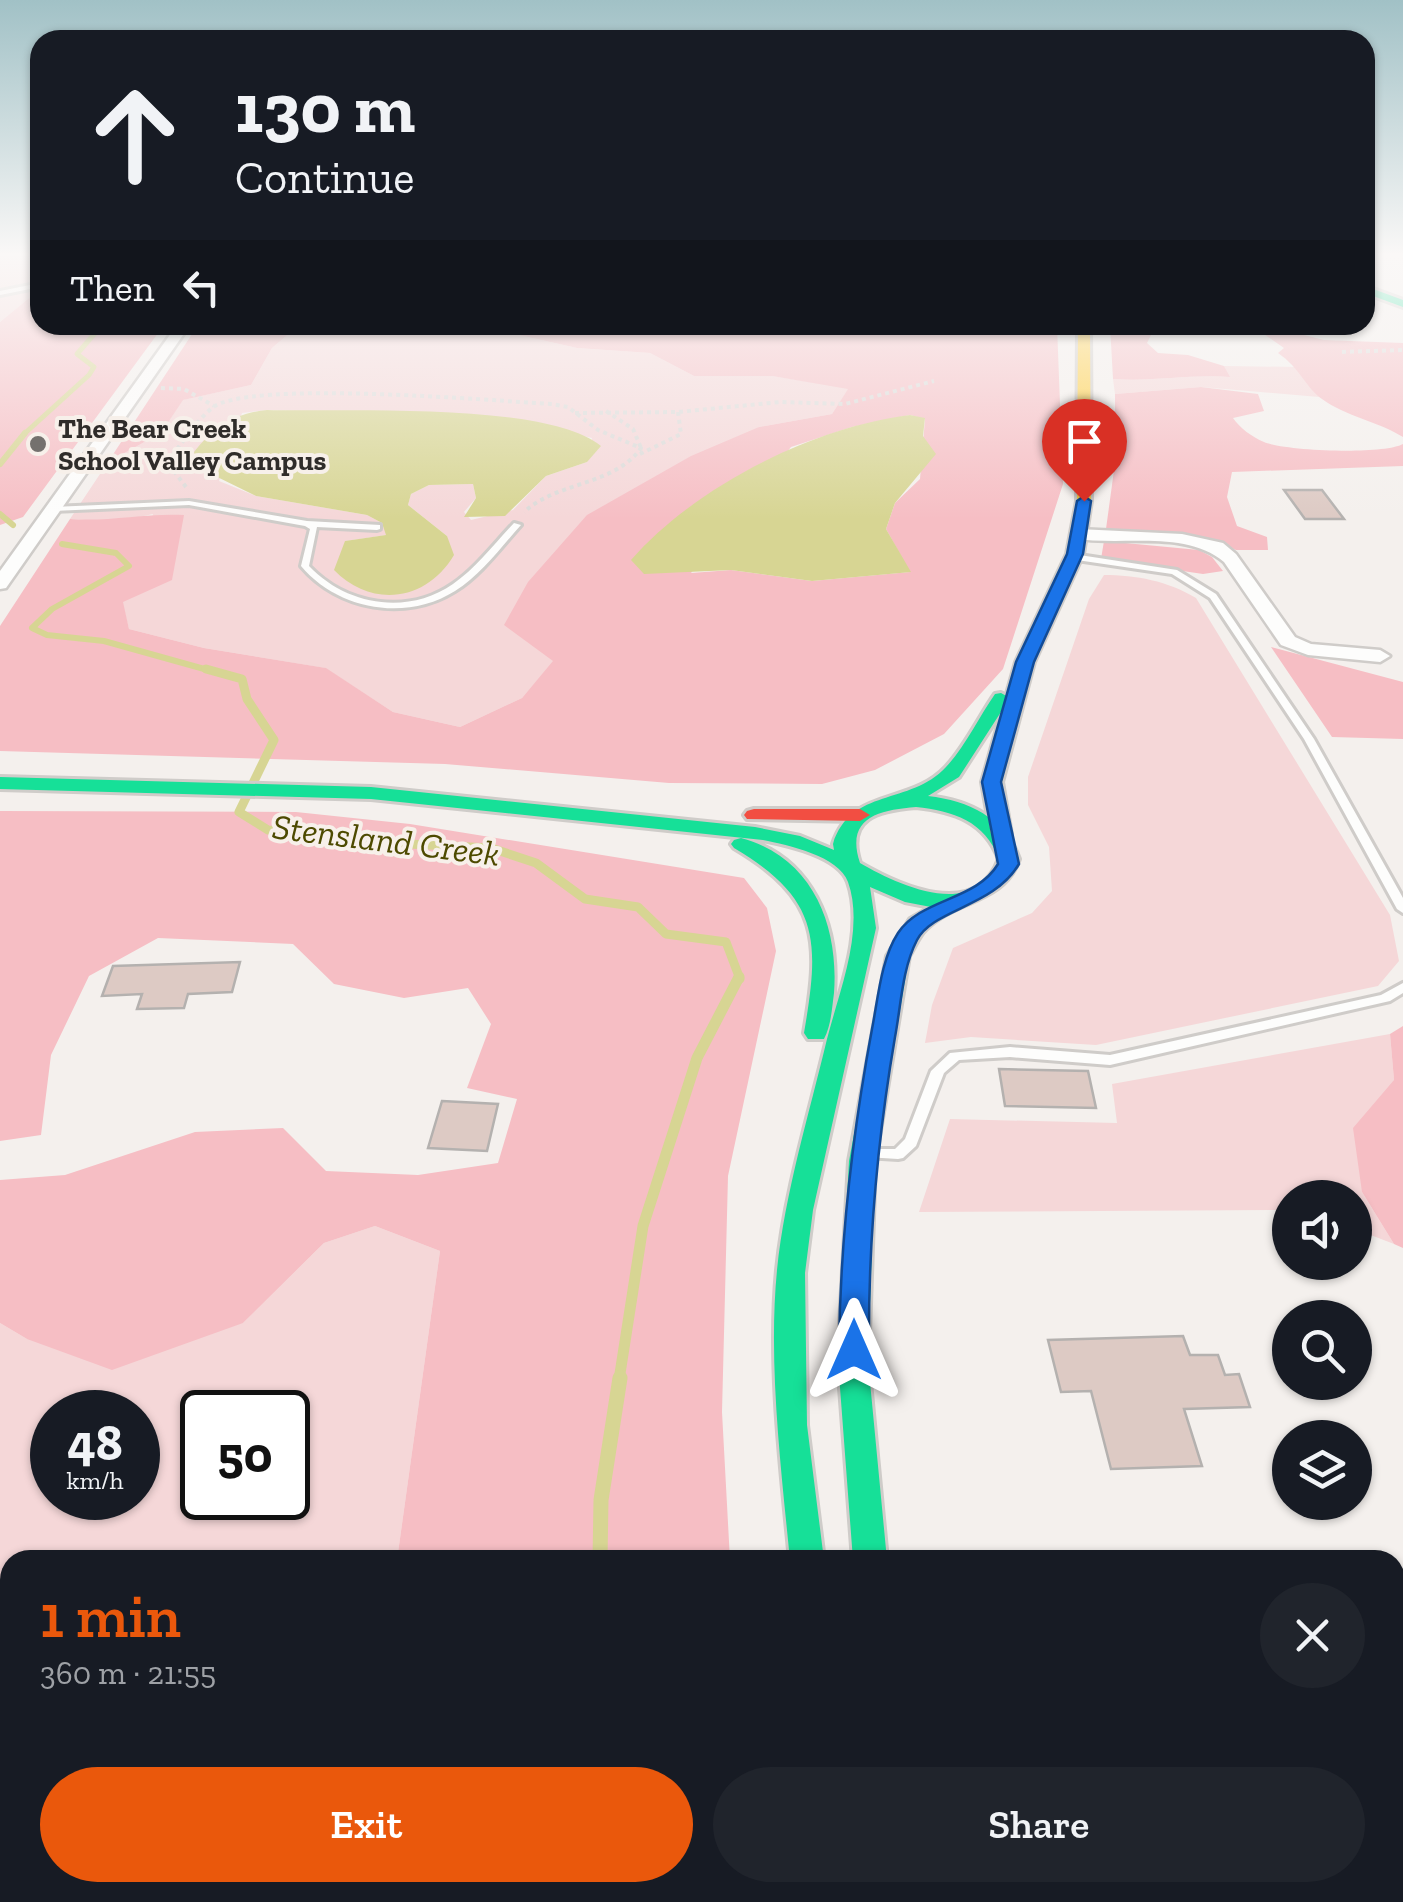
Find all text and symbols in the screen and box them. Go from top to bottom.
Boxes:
text: 130 m [235,66,415,150]
icon: ahead [70,70,200,200]
text: Continue [235,151,414,205]
icon: left [174,260,229,315]
text: Then [70,265,154,311]
pin [1042,399,1127,502]
place label: The Bear Creek School Valley Campus [58,412,327,477]
icon: arrive [1057,414,1112,469]
marker: The Bear Creek School Valley Campus [27,433,49,455]
water label: Stensland Creek [270,805,502,875]
map controls [1272,1180,1372,1520]
button: sound [1272,1180,1372,1280]
position arrow [802,1298,906,1402]
button: search [1272,1300,1372,1400]
speed limit sign: 50 [180,1390,310,1520]
text: 48 [67,1413,123,1473]
button: layers [1272,1420,1372,1520]
text: km/h [66,1465,124,1495]
text: 1 min [40,1580,181,1652]
button: close [1260,1583,1365,1688]
text: 360 m · 21:55 [40,1654,216,1692]
button: Exit [40,1767,693,1882]
button: Share [713,1767,1365,1882]

